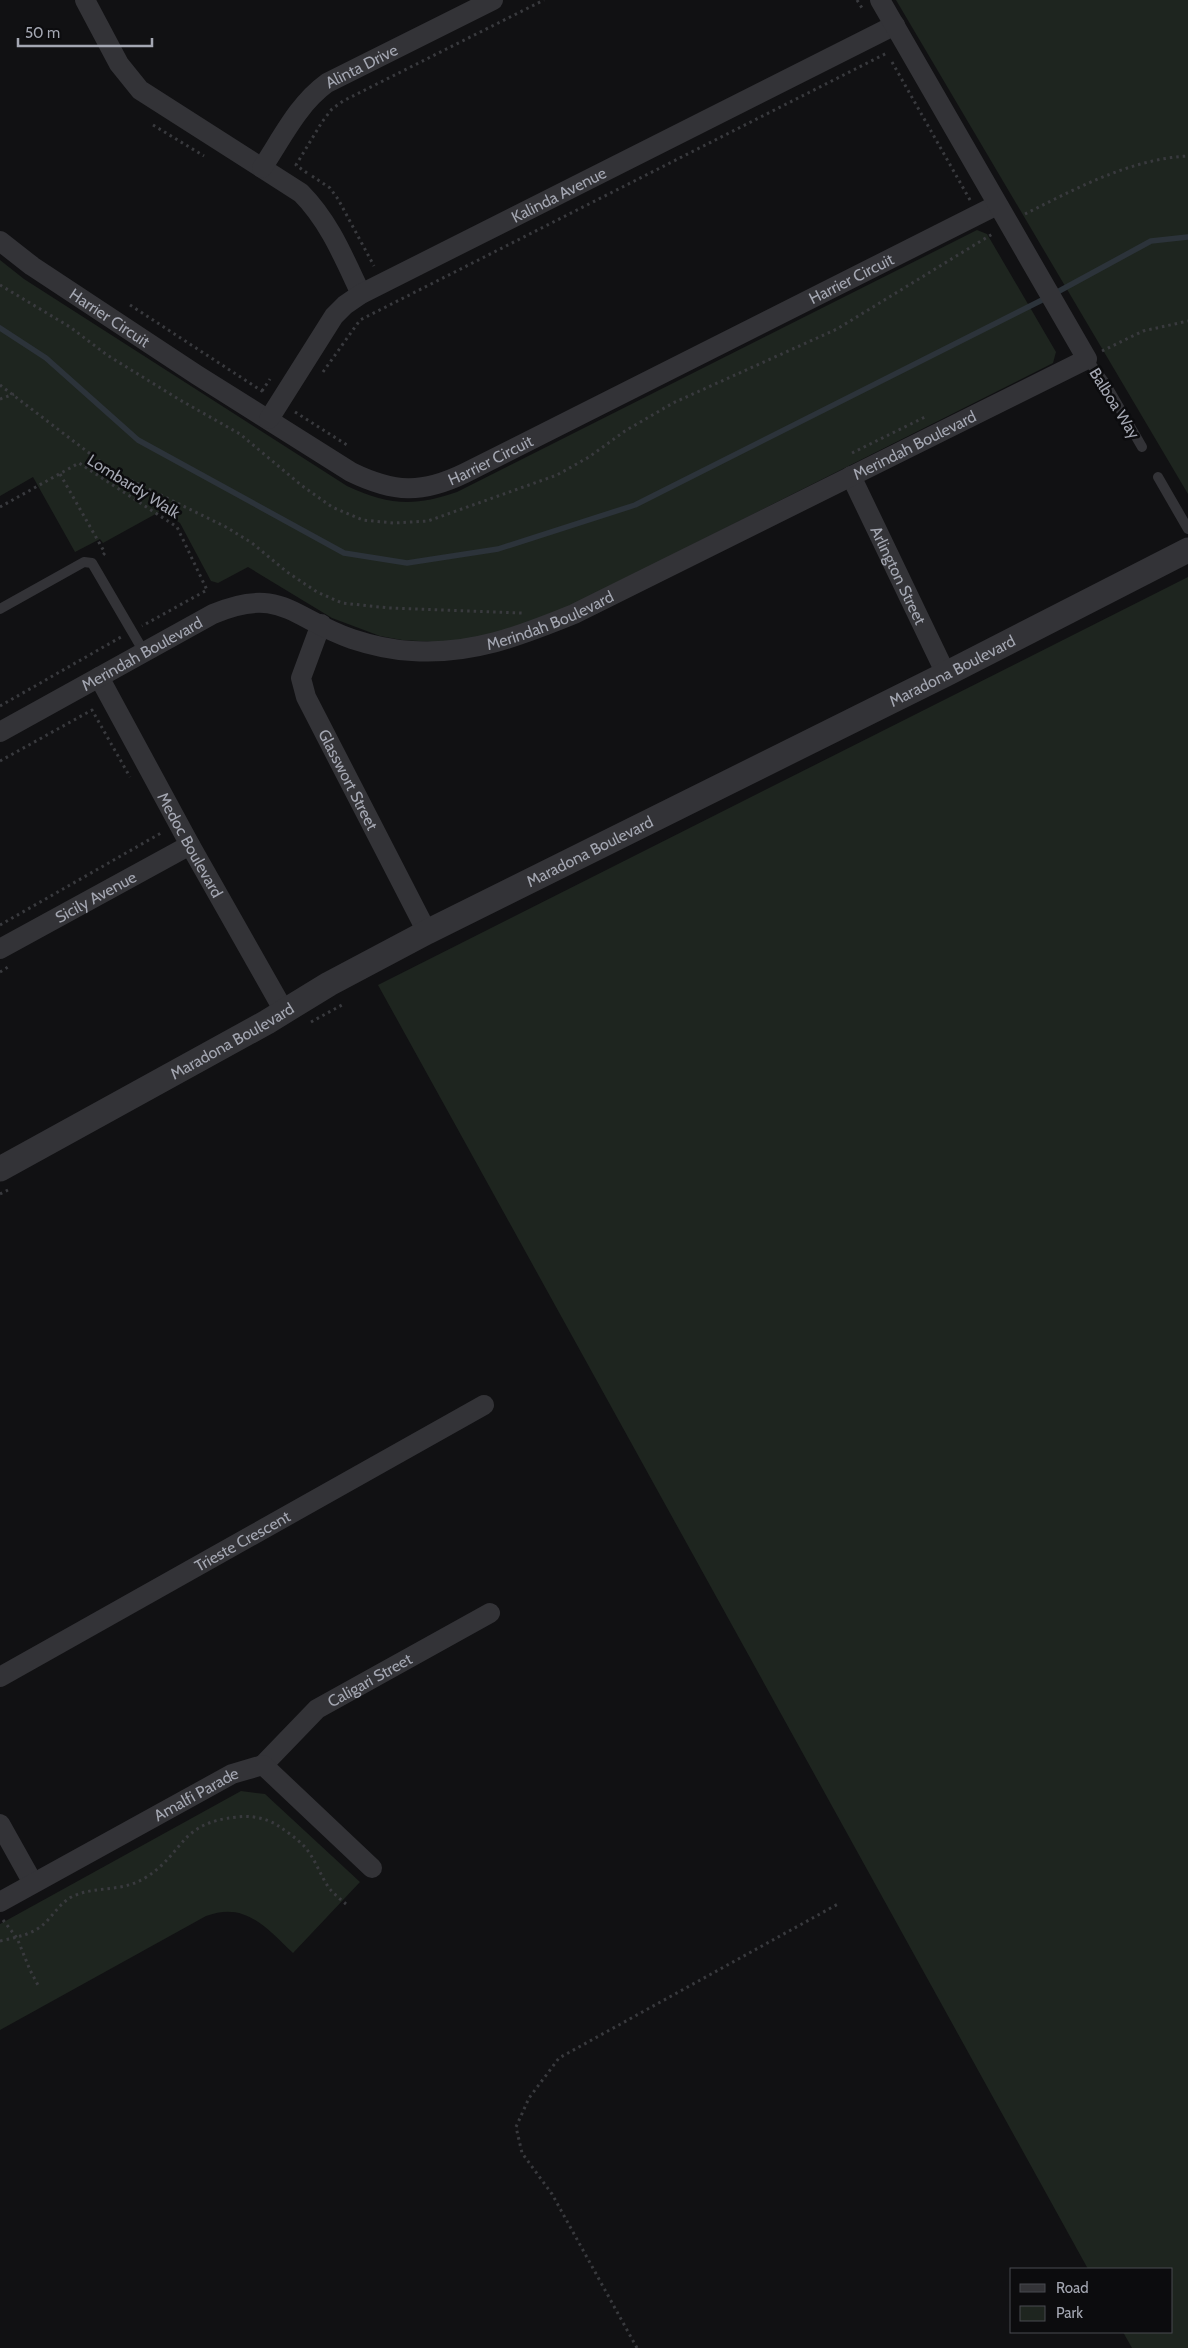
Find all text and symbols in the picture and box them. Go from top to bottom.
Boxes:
scale bar [18,15,151,47]
text: 50 m [25,24,60,42]
street label: Alinta Drive [322,40,401,92]
street label: Kalinda Avenue [508,163,609,227]
street label: Harrier Circuit [806,249,897,308]
street label: Harrier Circuit [66,285,154,352]
street label: Balboa Way [1085,364,1144,442]
street label: Merindah Boulevard [850,407,979,484]
street label: Harrier Circuit [445,431,537,490]
street label: Lombardy Walk [84,450,184,523]
street label: Arlington Street [866,523,930,628]
street label: Merindah Boulevard [485,587,617,654]
street label: Merindah Boulevard [78,613,206,695]
street label: Maradona Boulevard [886,631,1019,711]
street label: Glasswort Street [314,726,382,834]
street label: Medoc Boulevard [153,789,227,901]
street label: Maradona Boulevard [523,812,656,891]
street label: Sicily Avenue [52,867,140,927]
street label: Maradona Boulevard [167,999,298,1083]
street label: Trieste Crescent [191,1507,294,1576]
street label: Caligari Street [324,1649,416,1711]
street label: Amalfi Parade [151,1764,241,1825]
legend [1010,2268,1173,2333]
text: Road [1056,2279,1089,2297]
text: Park [1056,2304,1083,2322]

